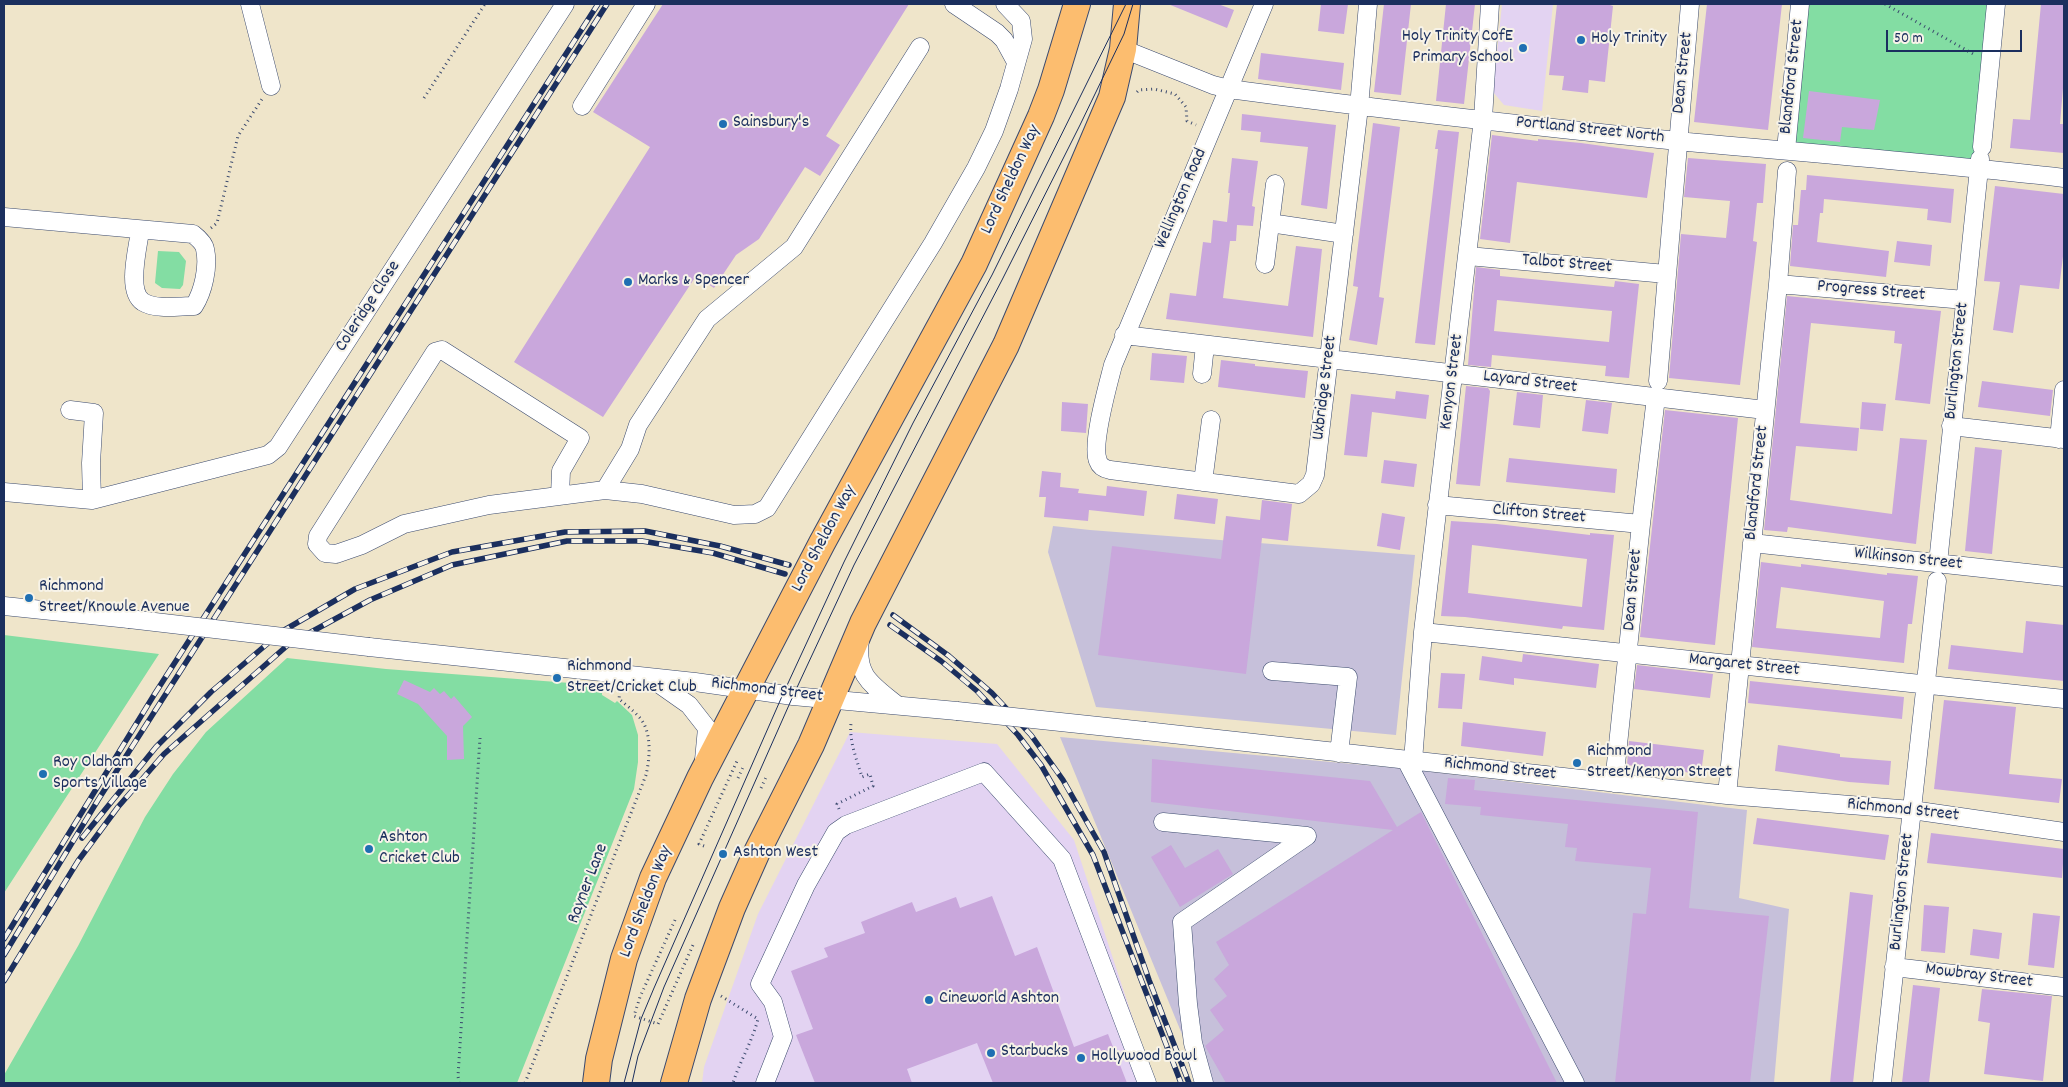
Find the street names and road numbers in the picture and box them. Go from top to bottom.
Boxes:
street label: Blandford Street [1776,19,1810,135]
street label: Dean Street [1669,31,1699,115]
street label: Portland Street North [1515,112,1665,150]
street label: Lord Sheldon Way [977,122,1047,238]
street label: Wellington Road [1151,146,1213,252]
street label: Talbot Street [1521,250,1613,280]
street label: Coleridge Close [332,257,406,357]
street label: Progress Street [1816,277,1926,307]
street label: Burlington Street [1941,301,1975,421]
street label: Kenyon Street [1436,333,1470,431]
street label: Uxbridge Street [1309,334,1343,442]
street label: Layard Street [1482,367,1578,399]
street label: Blandford Street [1741,425,1775,541]
street label: Lord Sheldon Way [788,482,862,596]
street label: Clifton Street [1491,500,1587,530]
street label: Wilkinson Street [1853,544,1963,576]
street label: Dean Street [1620,548,1648,632]
street label: Margaret Street [1688,649,1800,683]
street label: Richmond Street [710,673,824,709]
street label: Richmond Street [1443,753,1557,787]
street label: Richmond Street [1846,794,1960,828]
street label: Burlington Street [1886,832,1920,952]
street label: Rayner Lane [564,841,614,927]
street label: Lord Sheldon Way [616,843,678,961]
street label: Mowbray Street [1924,960,2034,994]

